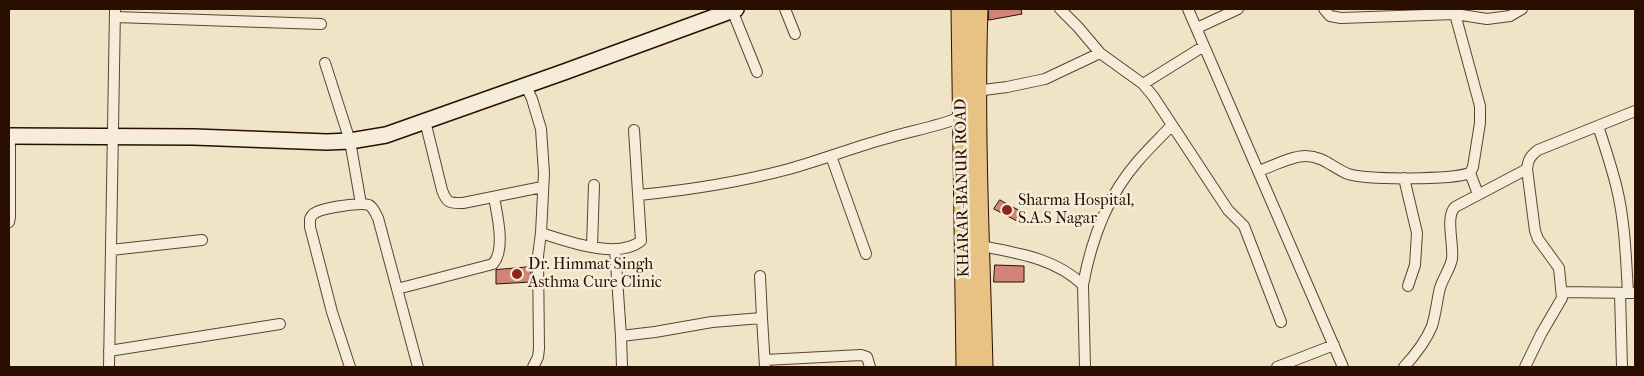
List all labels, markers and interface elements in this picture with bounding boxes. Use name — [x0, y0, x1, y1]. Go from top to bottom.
street label: KHARAR-BANUR ROAD — [952, 98, 974, 278]
place label: Sharma Hospital, S.A.S Nagar — [1018, 191, 1134, 229]
marker: Sharma Hospital, S.A.S Nagar — [1000, 203, 1014, 217]
place label: Dr. Himmat Singh Asthma Cure Clinic — [528, 255, 662, 293]
marker: Dr. Himmat Singh Asthma Cure Clinic — [510, 267, 524, 281]

